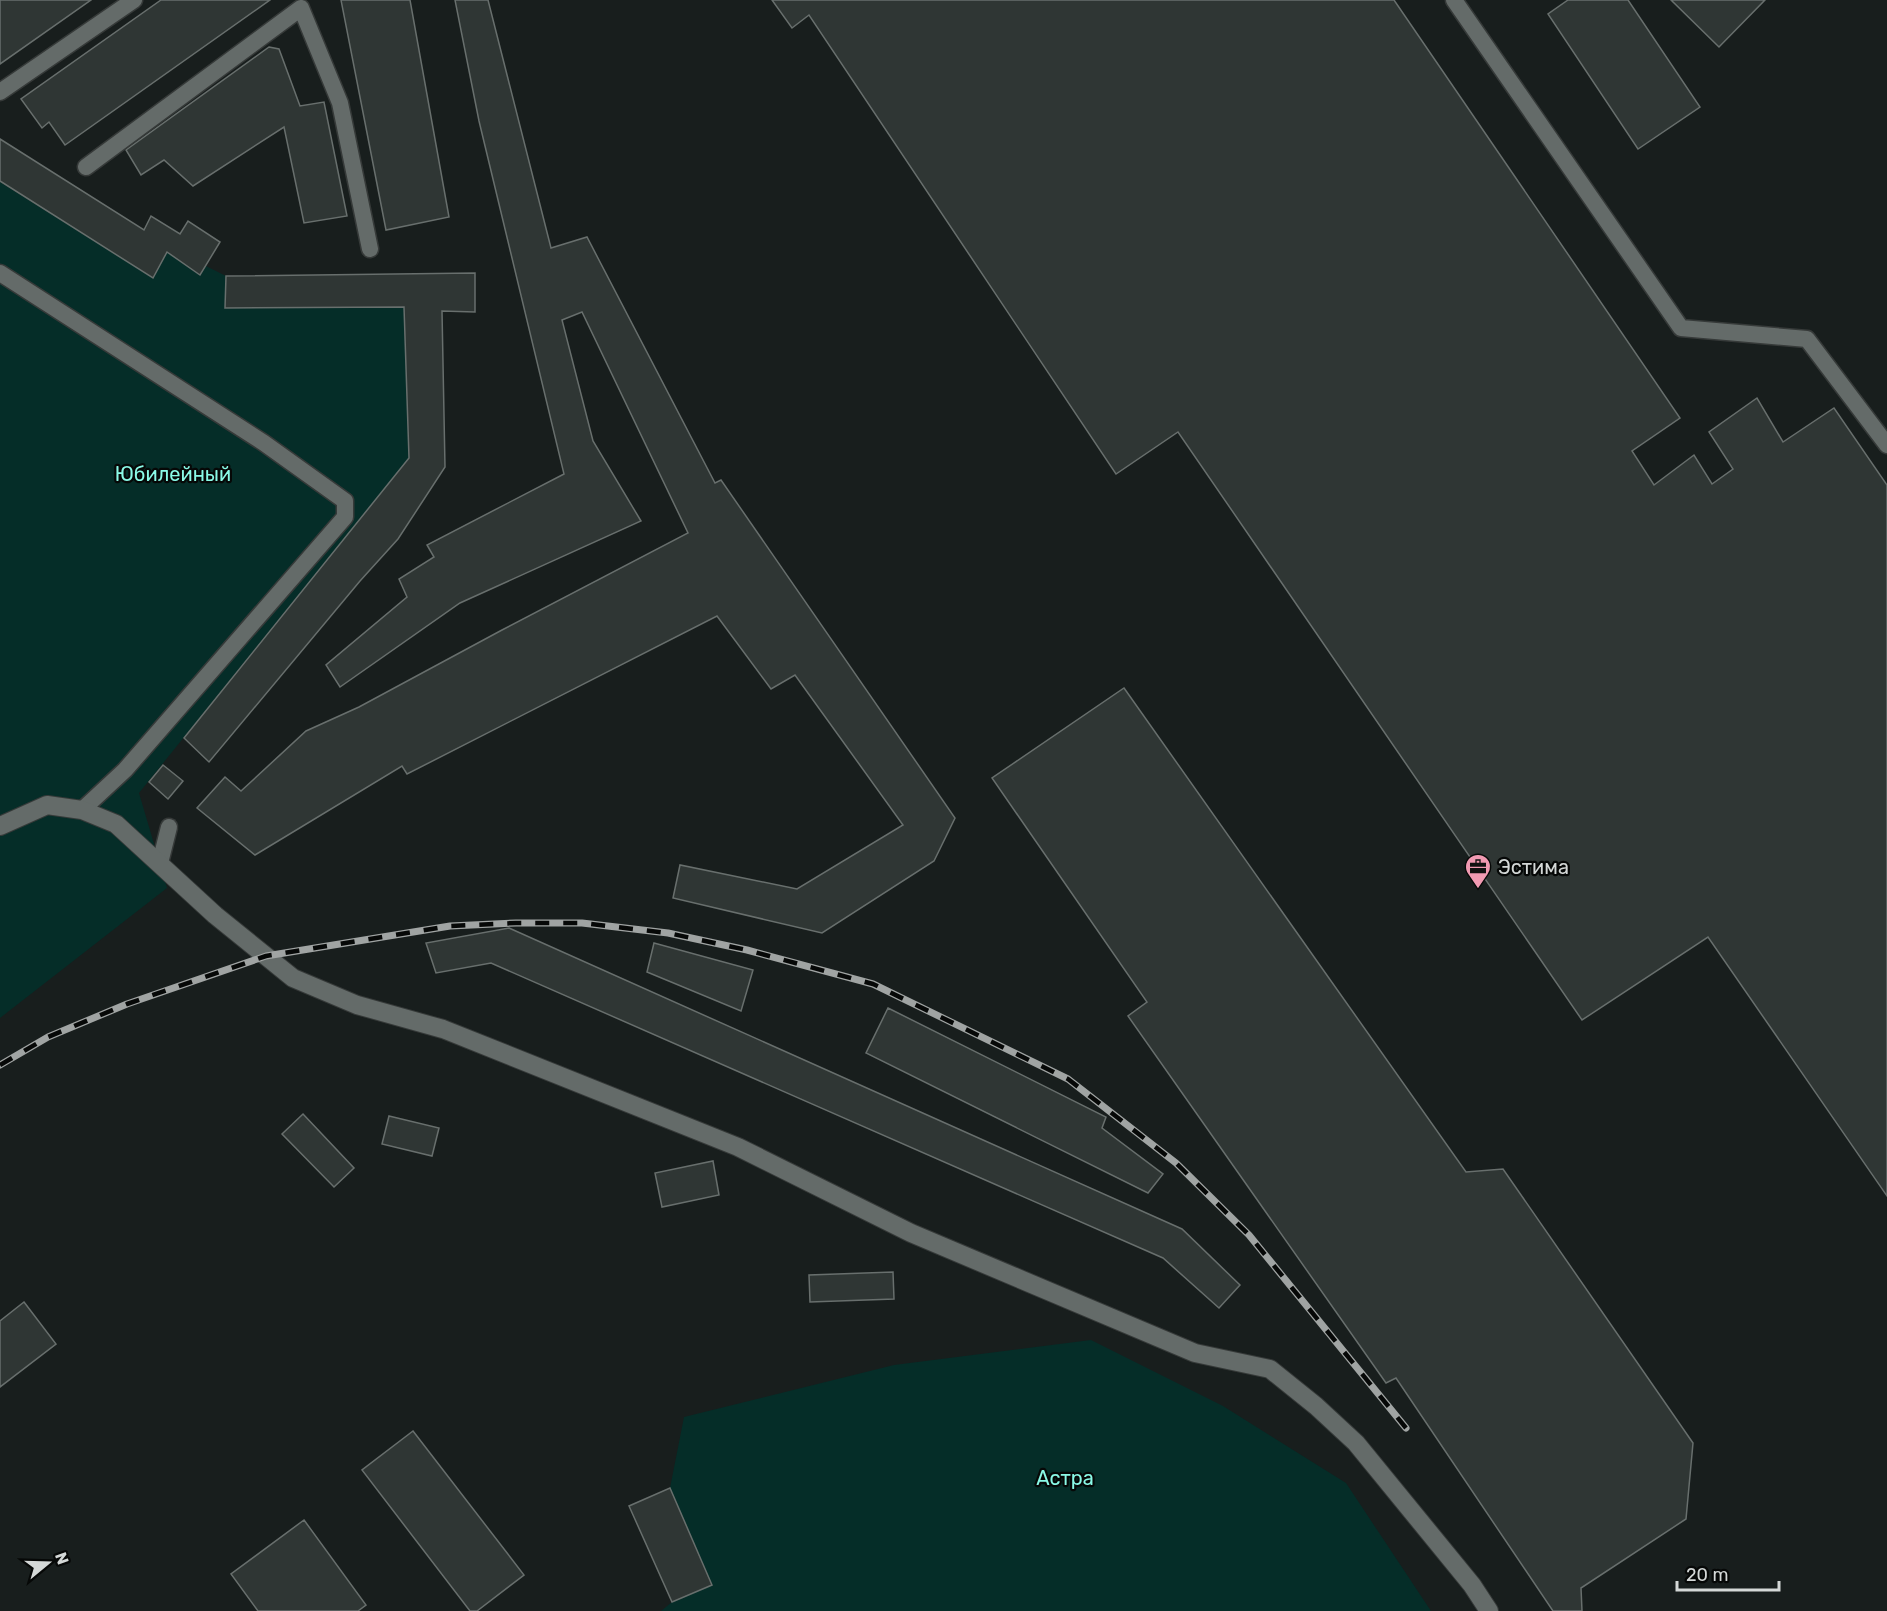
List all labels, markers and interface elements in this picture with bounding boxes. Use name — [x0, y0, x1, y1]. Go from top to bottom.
park label: Юбилейный — [115, 462, 231, 486]
office icon: Эстима — [1463, 852, 1493, 890]
place label: Эстима — [1498, 855, 1569, 879]
park label: Астра — [1036, 1466, 1094, 1490]
north arrow — [18, 1533, 78, 1593]
text: N — [51, 1550, 73, 1567]
scale bar — [1677, 1554, 1779, 1592]
text: 20 m — [1686, 1564, 1728, 1586]

